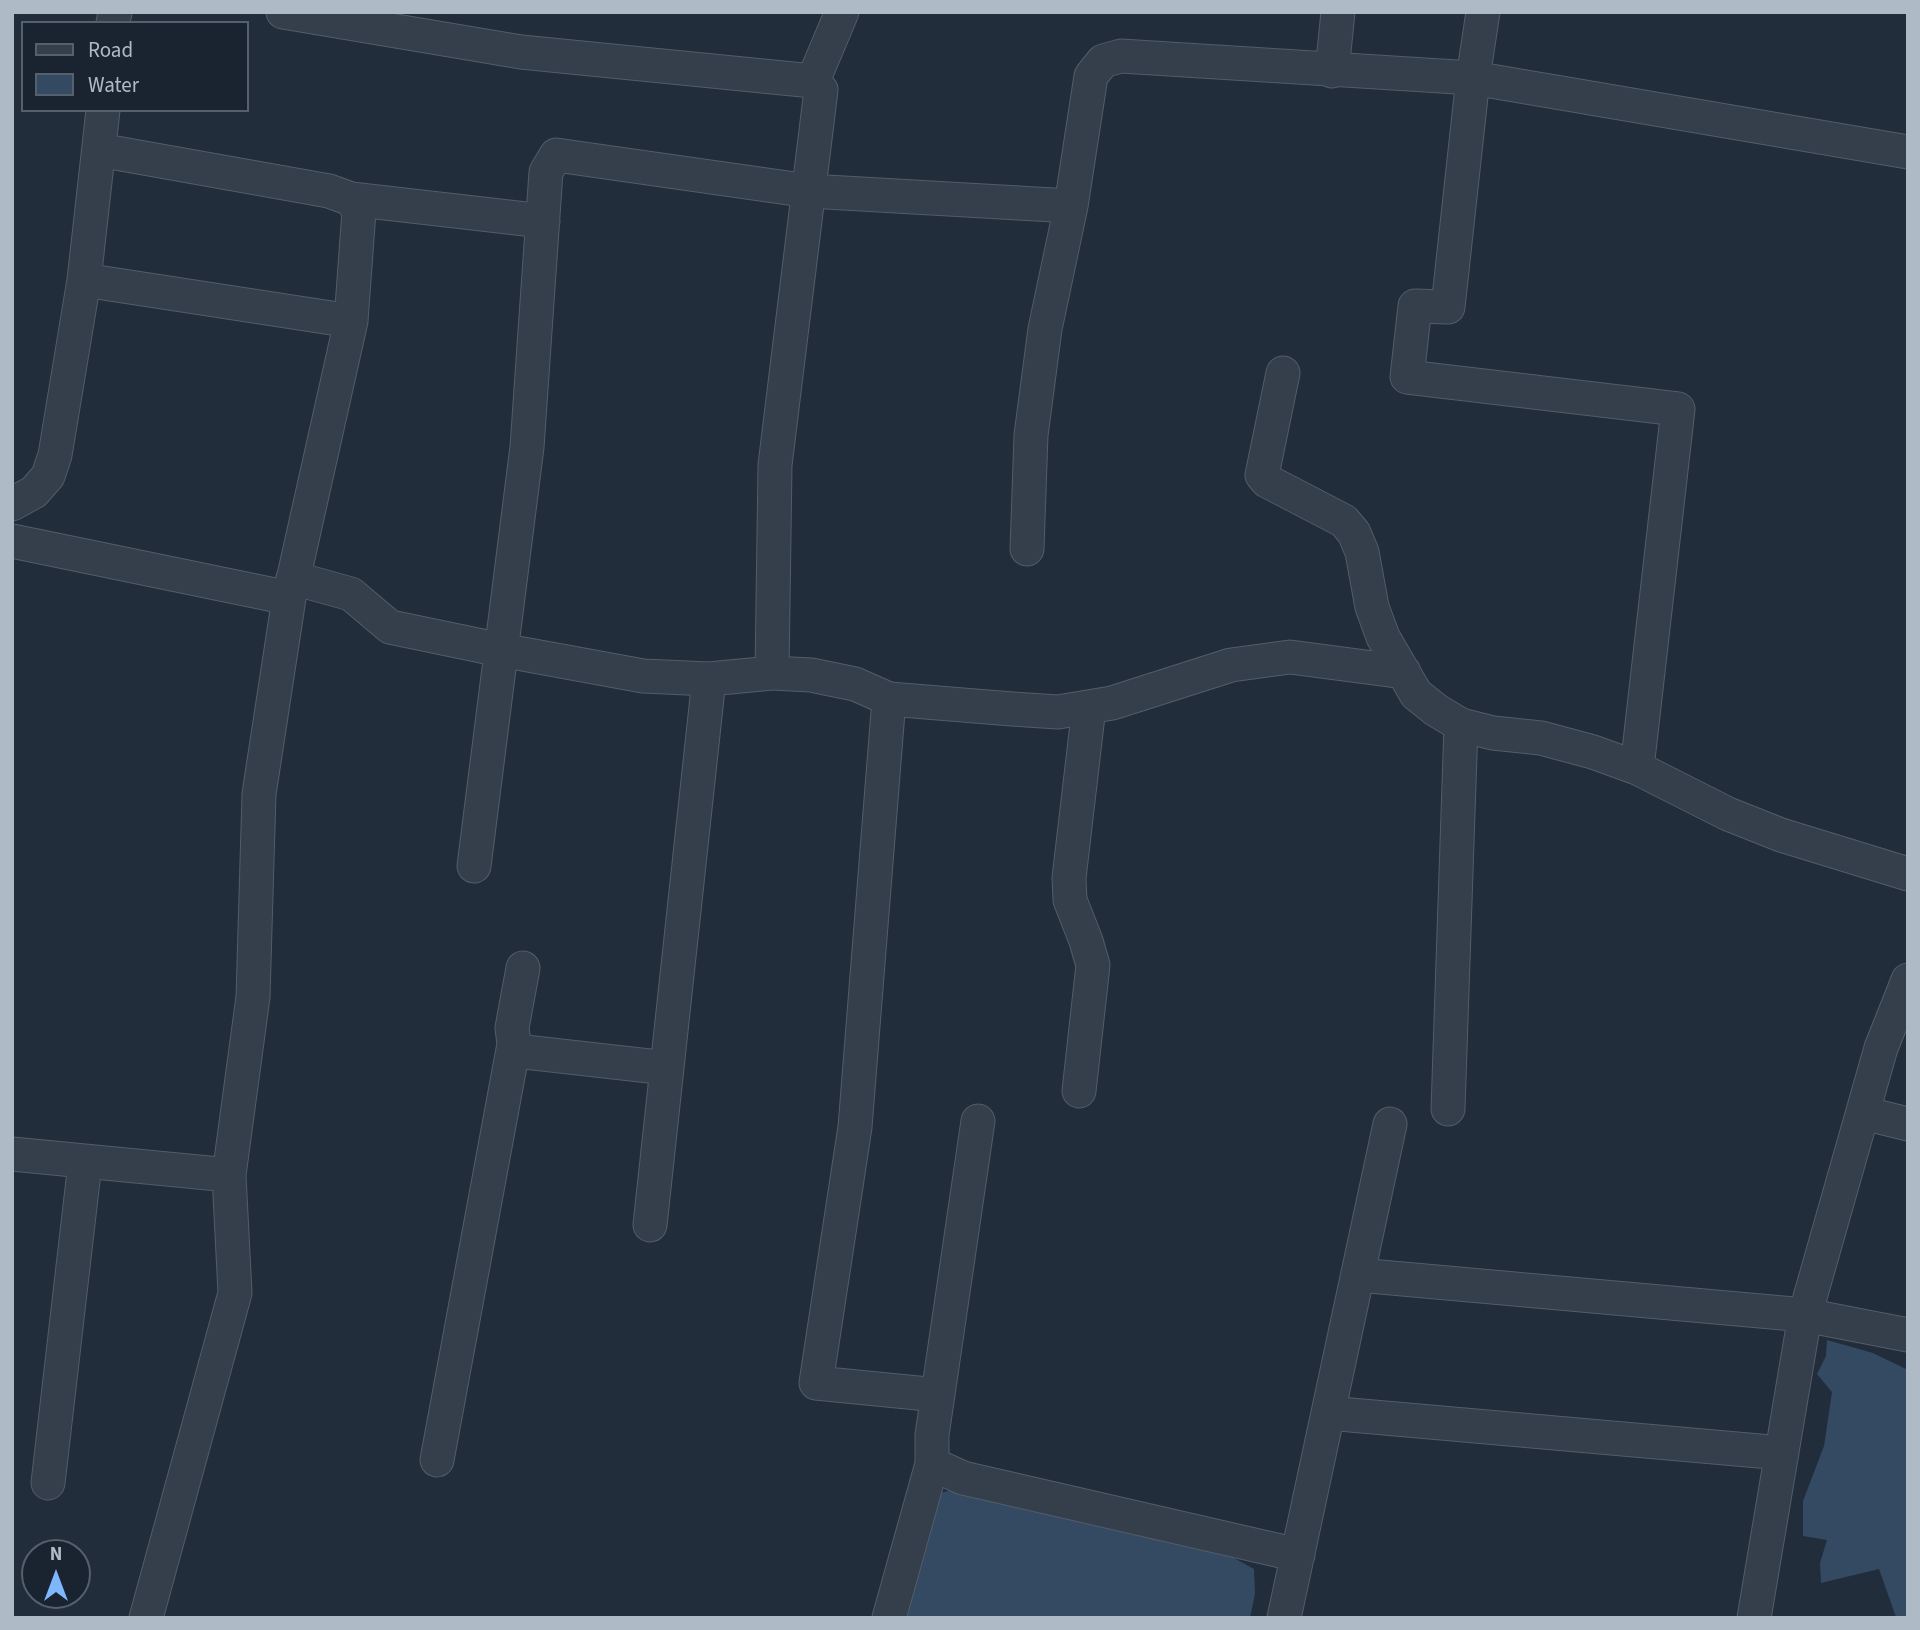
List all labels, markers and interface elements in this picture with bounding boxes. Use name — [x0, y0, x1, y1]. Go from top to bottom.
legend — [21, 21, 248, 112]
text: Road — [88, 35, 133, 65]
text: Water — [88, 70, 139, 100]
north arrow — [21, 1539, 91, 1609]
text: N — [50, 1541, 62, 1568]

